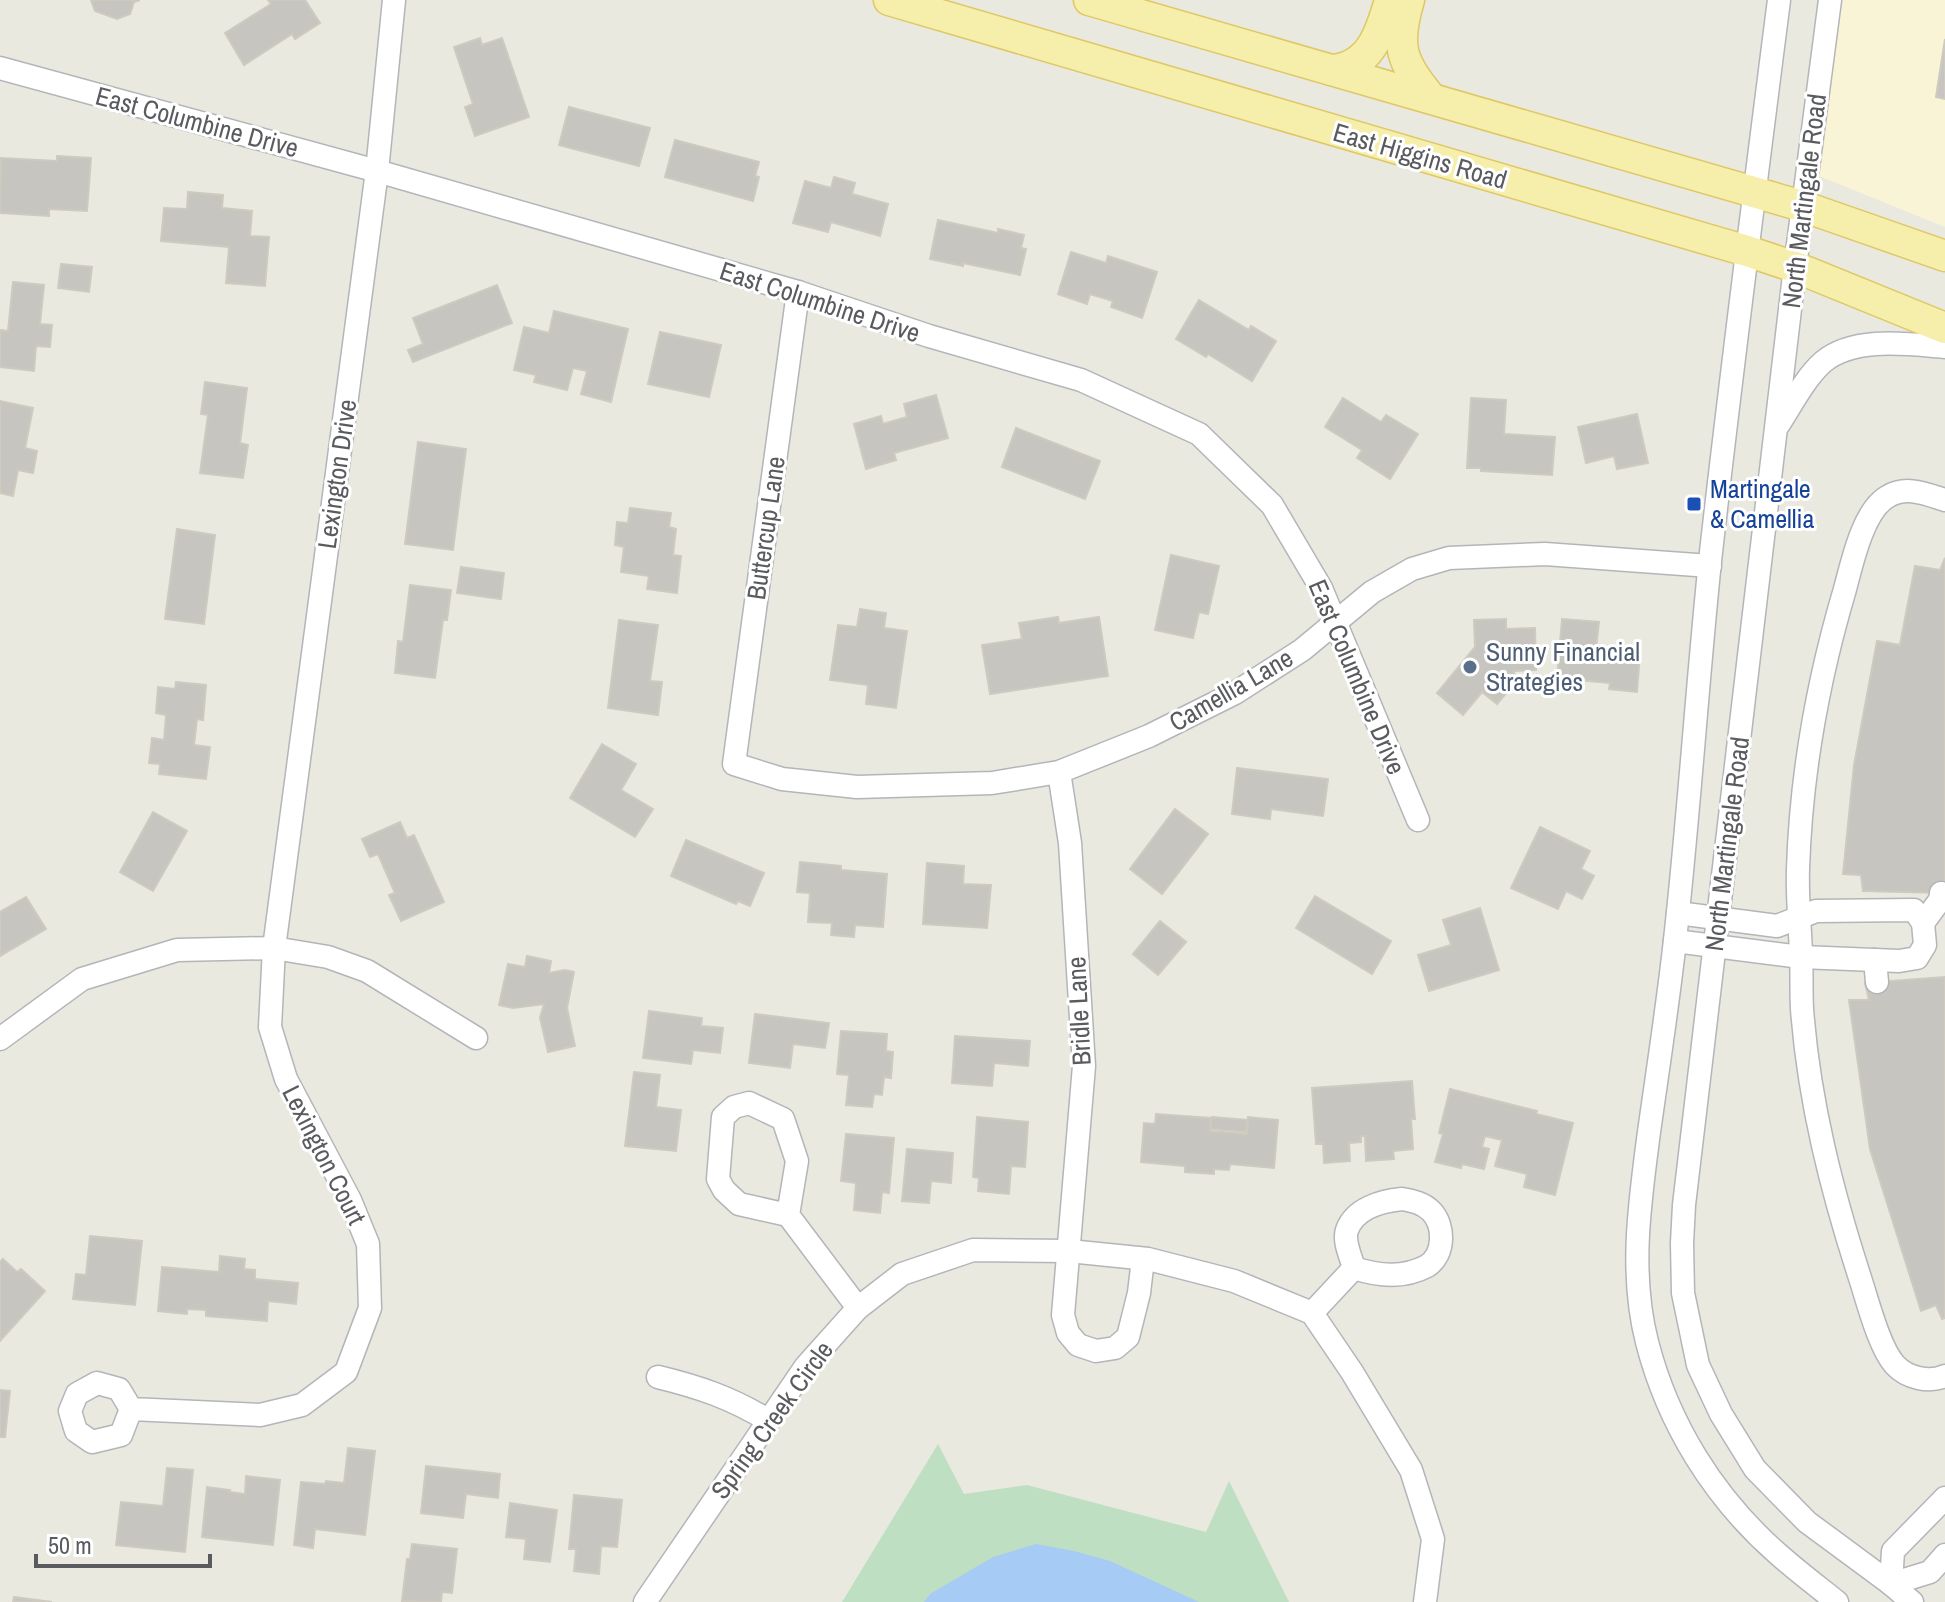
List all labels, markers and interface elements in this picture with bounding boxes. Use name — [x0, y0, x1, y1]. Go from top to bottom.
street label: East Columbine Drive — [92, 78, 302, 165]
street label: North Martingale Road — [1773, 92, 1834, 310]
street label: East Higgins Road — [1329, 114, 1511, 197]
street label: East Columbine Drive — [716, 253, 925, 350]
street label: Lexington Drive — [309, 397, 364, 551]
street label: Buttercup Lane — [738, 454, 793, 602]
place label: Martingale & Camellia — [1710, 471, 1814, 536]
marker: Martingale & Camellia — [1685, 495, 1703, 513]
street label: East Columbine Drive — [1301, 574, 1414, 780]
place label: Sunny Financial Strategies — [1486, 634, 1640, 699]
street label: Camellia Lane — [1162, 640, 1299, 739]
marker: Sunny Financial Strategies — [1461, 658, 1479, 676]
street label: North Martingale Road — [1696, 735, 1757, 953]
street label: Bridle Lane — [1058, 956, 1099, 1066]
street label: Lexington Court — [274, 1079, 375, 1230]
street label: Spring Creek Circle — [702, 1334, 841, 1506]
scale bar — [36, 1518, 210, 1568]
text: 50 m — [48, 1529, 92, 1561]

